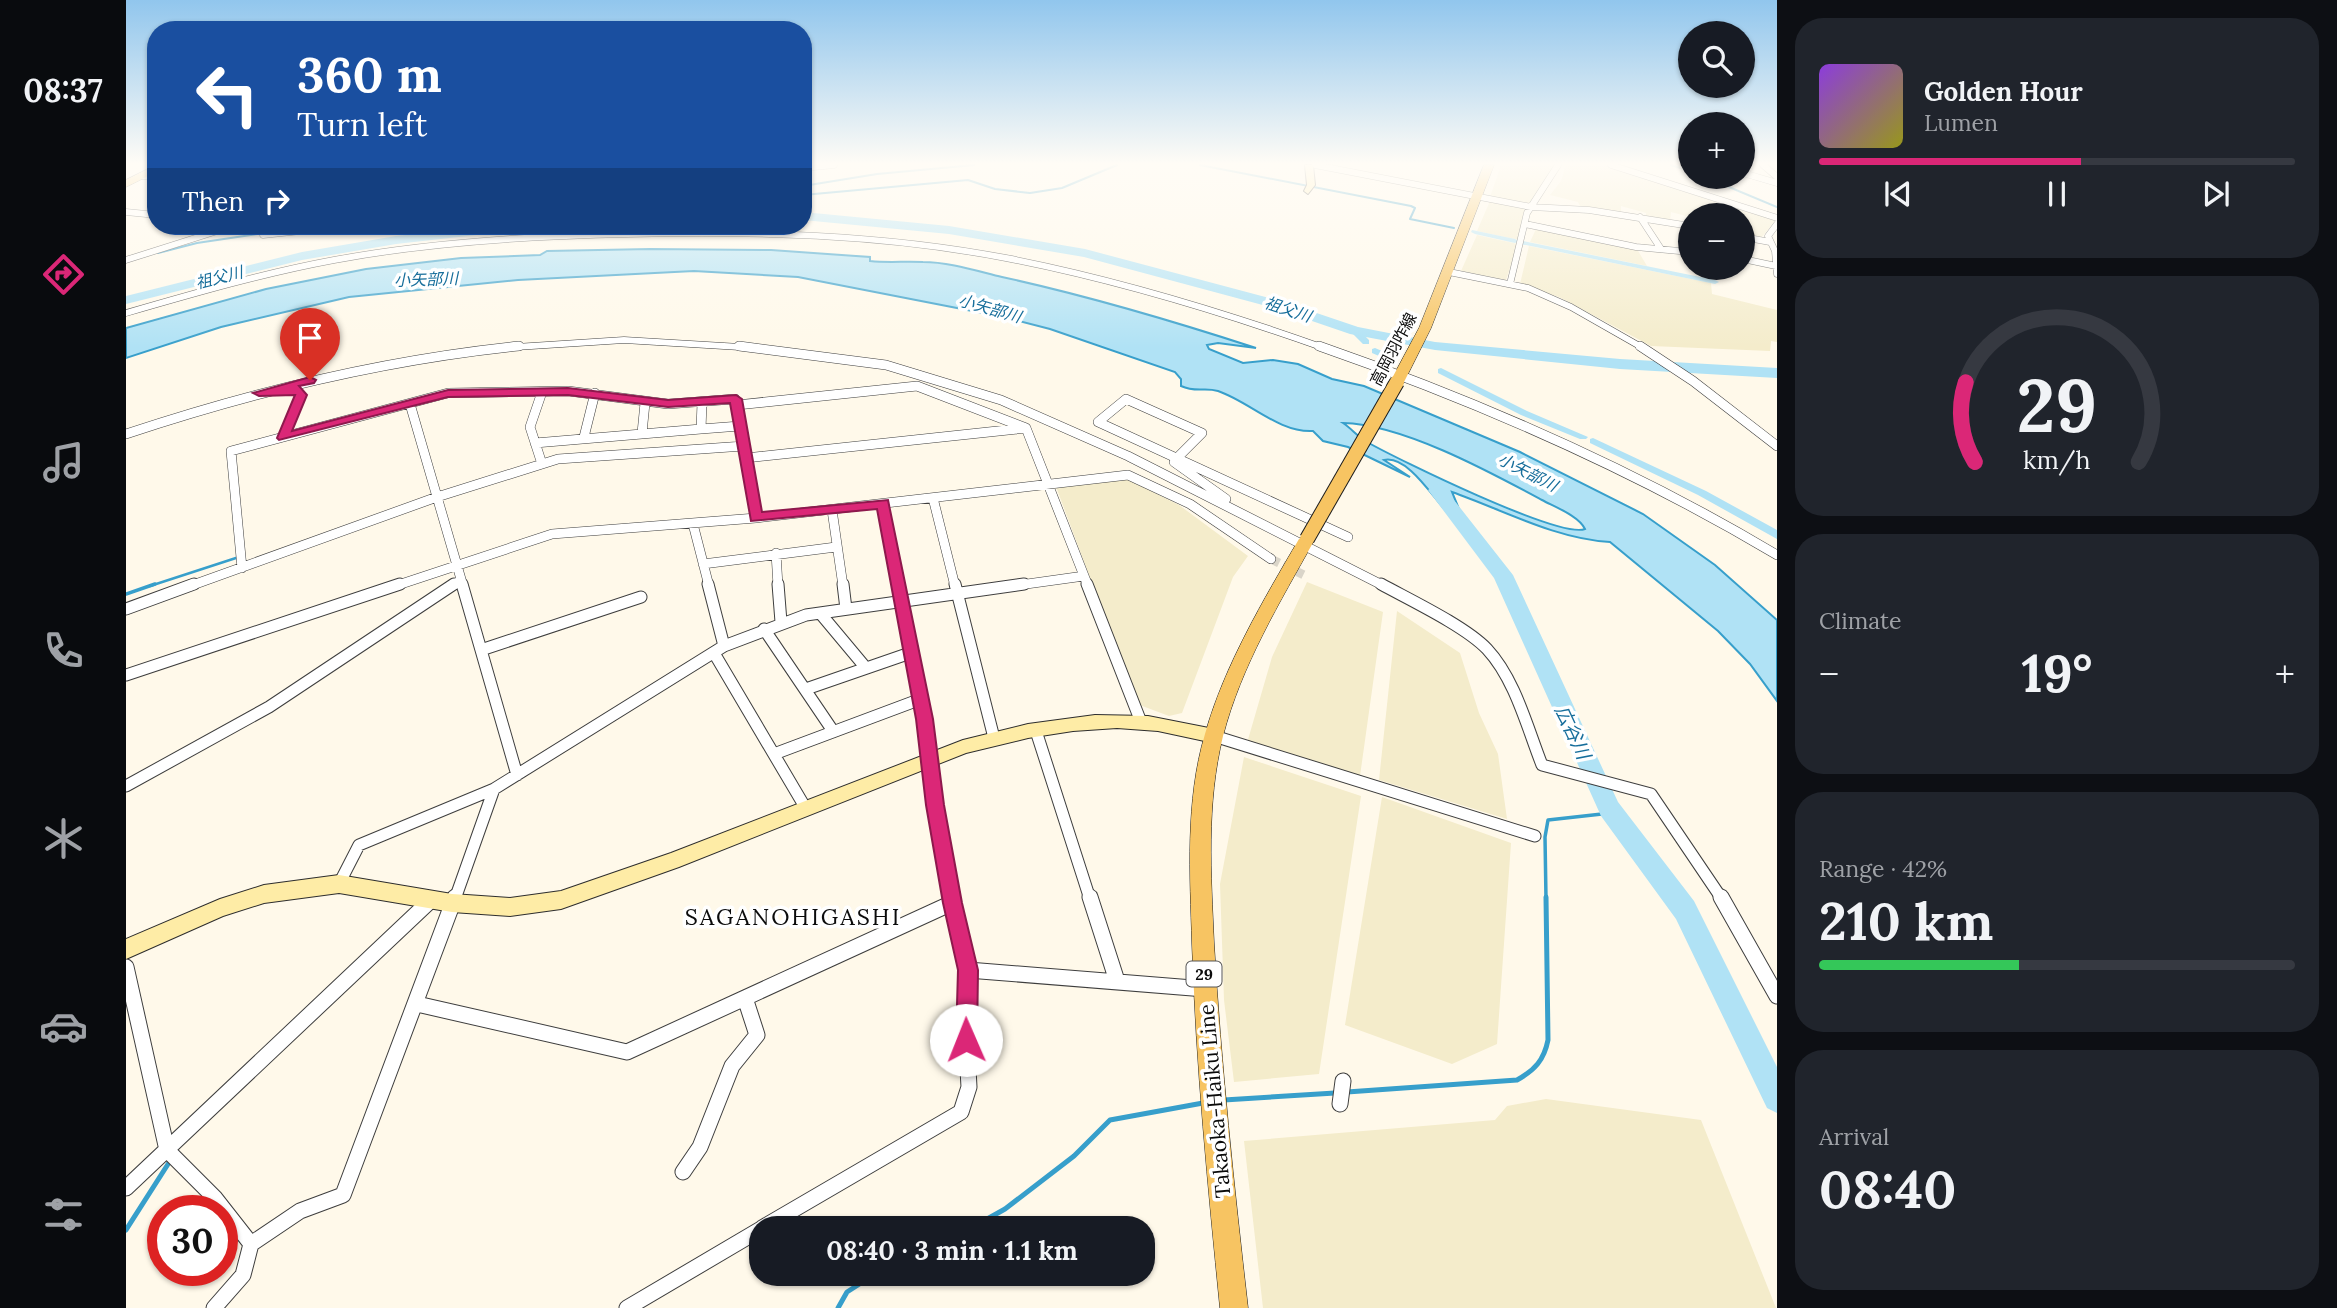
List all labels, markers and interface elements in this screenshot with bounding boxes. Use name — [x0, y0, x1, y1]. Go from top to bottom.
map controls — [1678, 21, 1755, 280]
button: search — [1678, 21, 1755, 98]
text: 360 m — [297, 43, 442, 105]
icon: left — [182, 49, 273, 140]
text: 08:37 — [23, 70, 103, 111]
text: Golden Hour — [1924, 75, 2083, 108]
text: Turn left — [297, 104, 427, 145]
text: Lumen — [1924, 108, 1998, 137]
button: + — [1678, 112, 1755, 189]
icon: previous — [1879, 175, 1917, 213]
icon: pause — [2038, 175, 2076, 213]
icon: next — [2197, 175, 2235, 213]
icon: right — [258, 182, 296, 220]
text: Then — [182, 185, 244, 218]
button: − — [1678, 203, 1755, 280]
icon: directions — [39, 250, 88, 299]
water label: 祖父川 — [193, 261, 247, 293]
water label: 小矢部川 — [394, 268, 460, 290]
water label: 小矢部川 — [956, 290, 1025, 327]
water label: 祖父川 — [1262, 292, 1316, 327]
pin — [280, 308, 340, 380]
street label: 高岡羽咋線 — [1365, 309, 1421, 389]
icon: arrive — [291, 319, 329, 357]
text: 29 — [2017, 359, 2097, 452]
icon: music — [39, 438, 88, 487]
text: km/h — [2023, 444, 2091, 476]
water label: 小矢部川 — [1495, 449, 1563, 496]
text: Climate — [1819, 606, 1901, 635]
icon: phone — [39, 626, 88, 675]
text: 19° — [2022, 640, 2092, 706]
text: − — [1819, 650, 1839, 698]
text: + — [2275, 650, 2295, 698]
water label: 広谷川 — [1550, 701, 1597, 765]
icon: climate — [39, 814, 88, 863]
text: Range · 42% — [1819, 854, 1947, 883]
text: 210 km — [1819, 888, 1993, 954]
district label: SAGANOHIGASHI — [685, 902, 901, 931]
road number: 29 — [1186, 962, 1222, 986]
icon: car — [39, 1002, 88, 1051]
position arrow — [929, 1003, 1003, 1077]
street label: Takaoka-Haiku Line — [1193, 1003, 1236, 1199]
text: Arrival — [1819, 1122, 1889, 1151]
text: 08:40 — [1819, 1156, 1956, 1222]
icon: filters — [39, 1190, 88, 1239]
speed limit sign: 30 — [147, 1195, 238, 1286]
text: 08:40 · 3 min · 1.1 km — [826, 1234, 1078, 1267]

